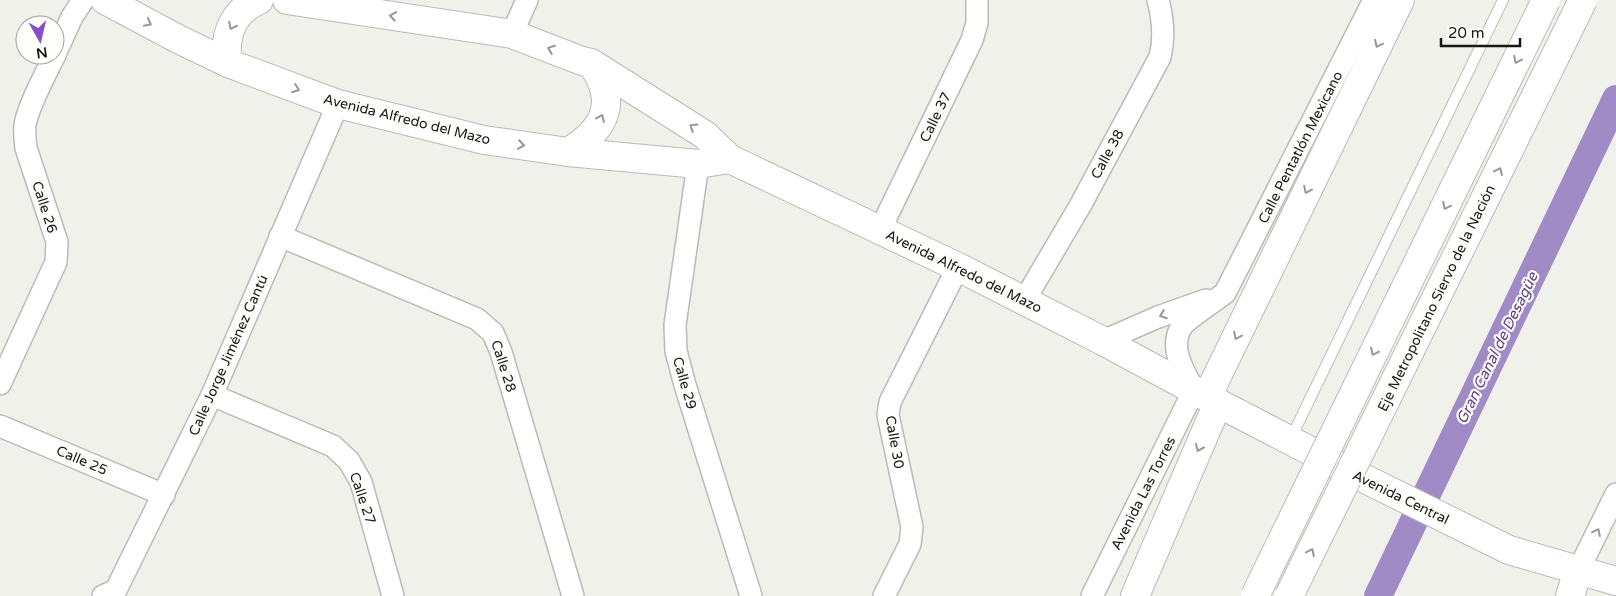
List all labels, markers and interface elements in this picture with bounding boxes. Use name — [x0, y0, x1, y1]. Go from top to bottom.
one-way arrow — [389, 12, 397, 22]
north arrow — [15, 15, 65, 65]
scale bar — [1441, 15, 1520, 47]
one-way arrow — [142, 17, 151, 27]
one-way arrow — [228, 20, 238, 29]
text: 20 m — [1448, 24, 1485, 42]
one-way arrow — [1374, 39, 1385, 48]
text: N — [35, 43, 48, 62]
one-way arrow — [548, 45, 556, 55]
one-way arrow — [1513, 54, 1523, 63]
street label: Calle Pentatlón Mexicano — [1255, 68, 1346, 226]
one-way arrow — [291, 83, 300, 93]
street label: Calle 37 — [916, 89, 955, 145]
street label: Avenida Alfredo del Mazo — [322, 90, 492, 148]
one-way arrow — [595, 114, 606, 123]
one-way arrow — [689, 124, 698, 134]
street label: Calle 38 — [1087, 126, 1128, 182]
one-way arrow — [517, 139, 525, 150]
one-way arrow — [1492, 167, 1503, 176]
street label: Calle 26 — [28, 179, 61, 236]
street label: Eje Metropolitano Siervo de la Nación — [1374, 182, 1499, 414]
one-way arrow — [1303, 185, 1314, 194]
one-way arrow — [1442, 200, 1452, 209]
street label: Avenida Alfredo del Mazo — [883, 226, 1045, 317]
water label: Gran Canal de Desagüe — [1452, 268, 1542, 427]
street label: Calle Jorge Jiménez Cantú — [185, 272, 272, 438]
one-way arrow — [1159, 309, 1167, 319]
one-way arrow — [1232, 331, 1243, 340]
street label: Calle 28 — [487, 338, 520, 395]
one-way arrow — [1370, 346, 1380, 355]
street label: Calle 29 — [669, 355, 700, 411]
street label: Calle 30 — [881, 414, 908, 470]
street label: Avenida Las Torres — [1107, 433, 1180, 553]
street label: Calle 25 — [54, 442, 110, 479]
one-way arrow — [1194, 443, 1205, 452]
street label: Avenida Central — [1350, 467, 1452, 528]
street label: Calle 27 — [346, 470, 379, 526]
one-way arrow — [1591, 529, 1601, 538]
one-way arrow — [1305, 548, 1315, 557]

